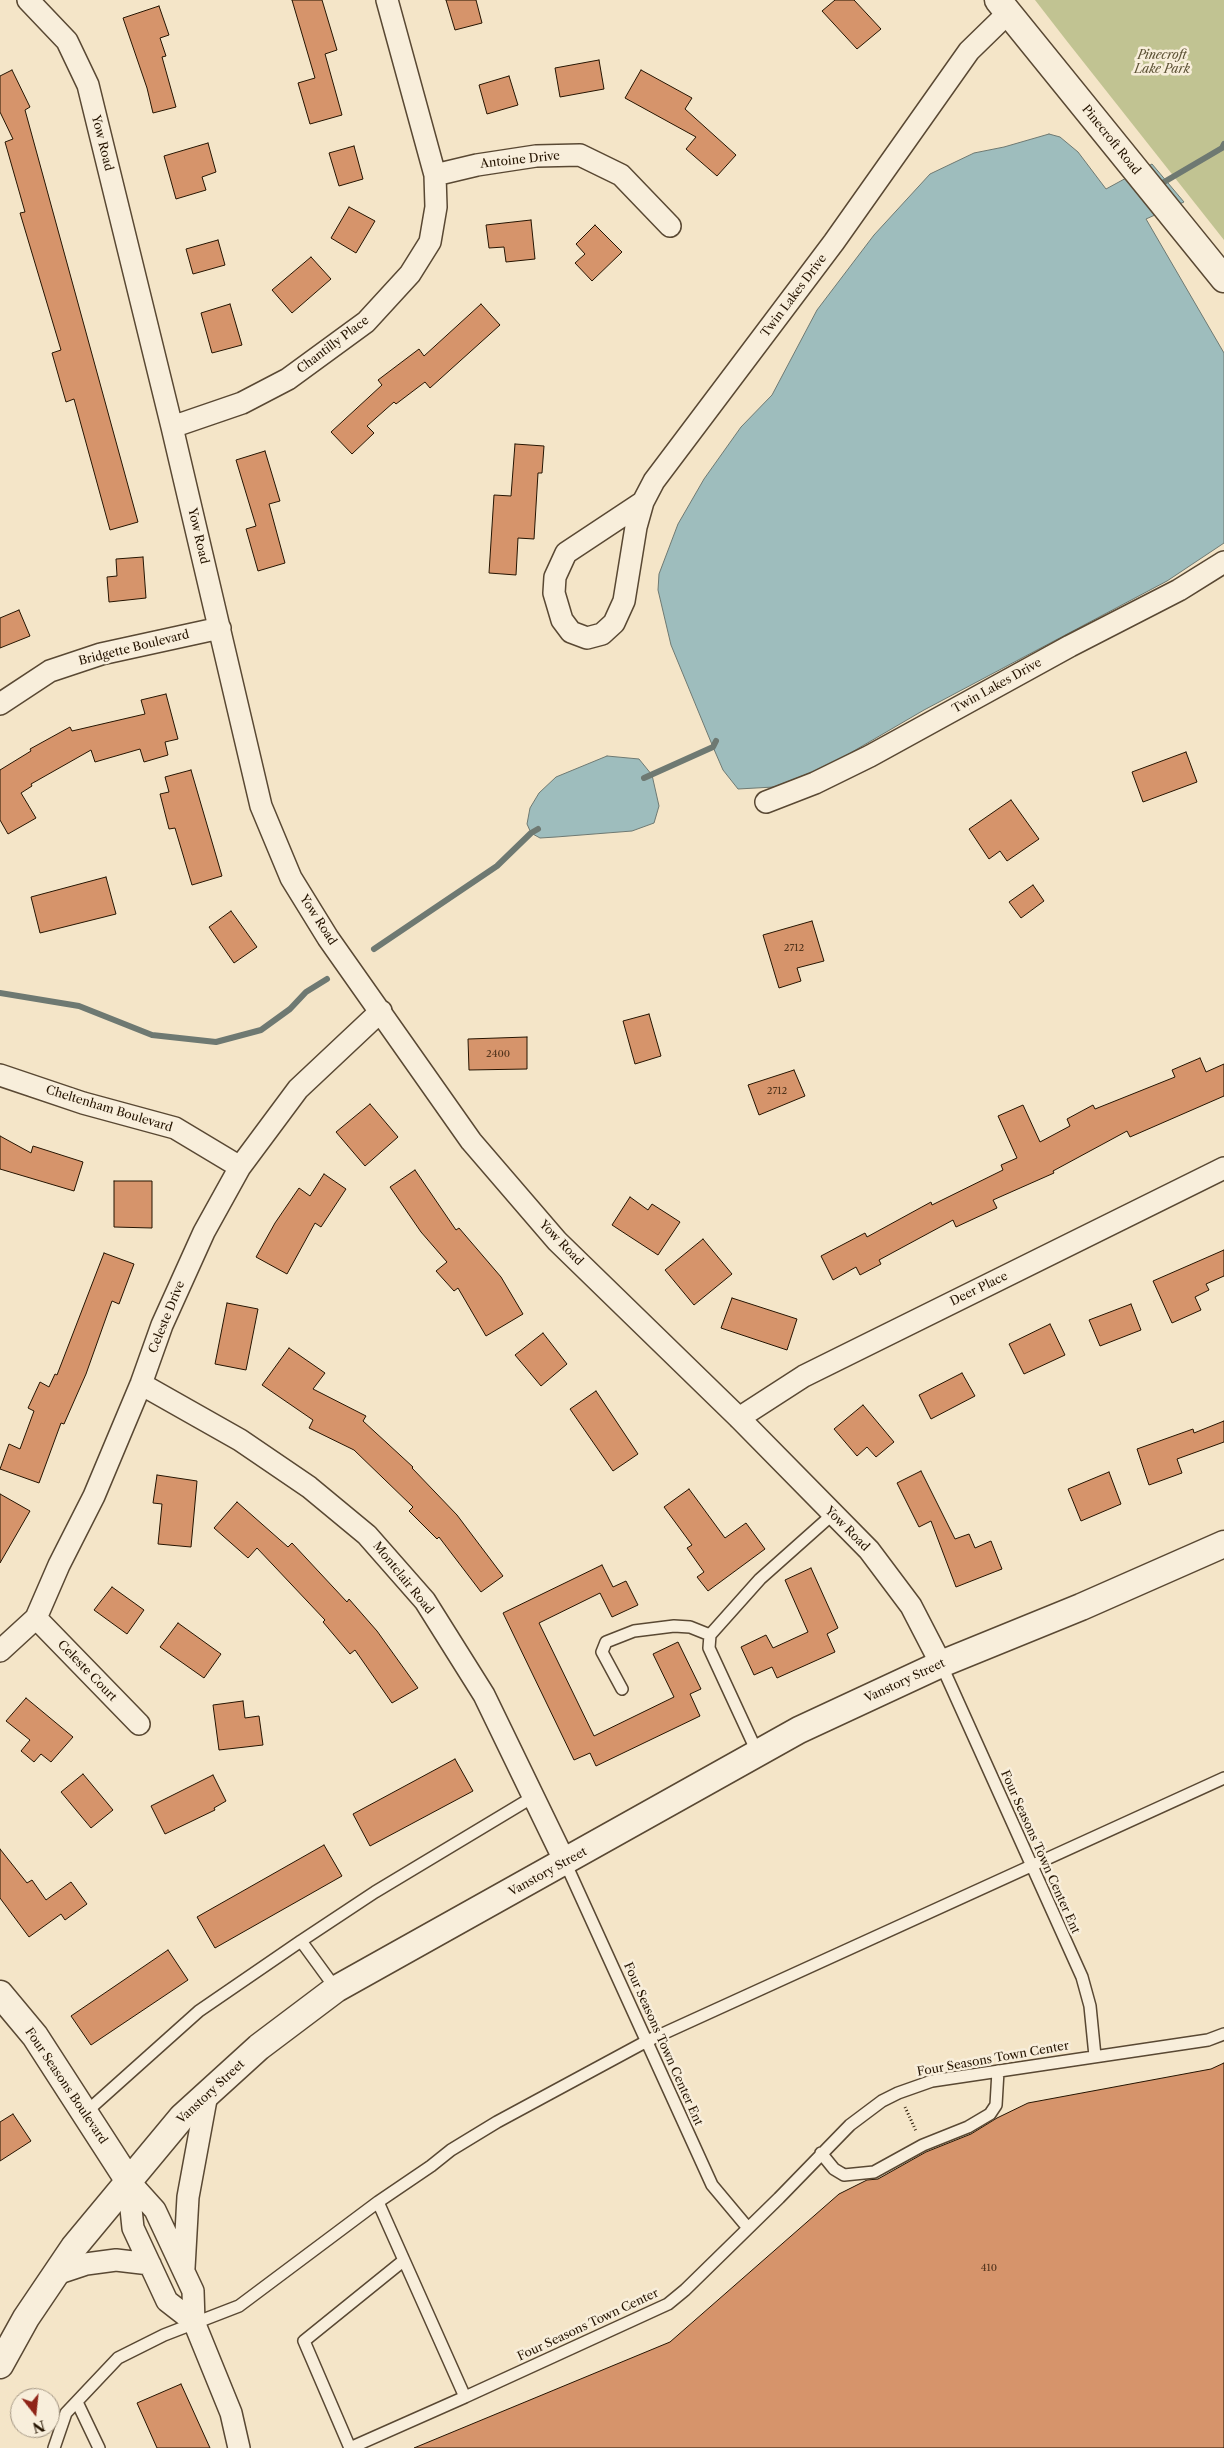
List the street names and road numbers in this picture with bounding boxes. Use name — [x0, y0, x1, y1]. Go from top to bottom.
street label: Pinecroft Road — [1079, 102, 1143, 178]
street label: Yow Road — [88, 114, 116, 172]
street label: Antoine Drive — [479, 149, 561, 171]
street label: Twin Lakes Drive — [758, 252, 830, 340]
street label: Chantilly Place — [294, 313, 372, 377]
street label: Yow Road — [185, 507, 211, 565]
street label: Bridgette Boulevard — [77, 627, 191, 669]
street label: Twin Lakes Drive — [950, 656, 1044, 716]
street label: Yow Road — [296, 892, 340, 948]
street label: Cheltenham Boulevard — [44, 1083, 174, 1135]
street label: Yow Road — [536, 1218, 586, 1268]
street label: Deer Place — [948, 1269, 1010, 1309]
street label: Celeste Drive — [146, 1279, 188, 1355]
street label: Yow Road — [822, 1504, 872, 1554]
street label: Montclair Road — [369, 1539, 437, 1617]
street label: Celeste Court — [54, 1638, 120, 1704]
street label: Vanstory Street — [862, 1656, 948, 1706]
street label: Four Seasons Town Center Ent — [997, 1768, 1083, 1936]
street label: Vanstory Street — [506, 1845, 590, 1899]
street label: Four Seasons Town Center Ent — [620, 1960, 706, 2128]
street label: Four Seasons Boulevard — [22, 2025, 110, 2147]
street label: Four Seasons Town Center — [916, 2039, 1070, 2079]
street label: Vanstory Street — [174, 2057, 248, 2127]
street label: Four Seasons Town Center — [515, 2286, 661, 2364]

